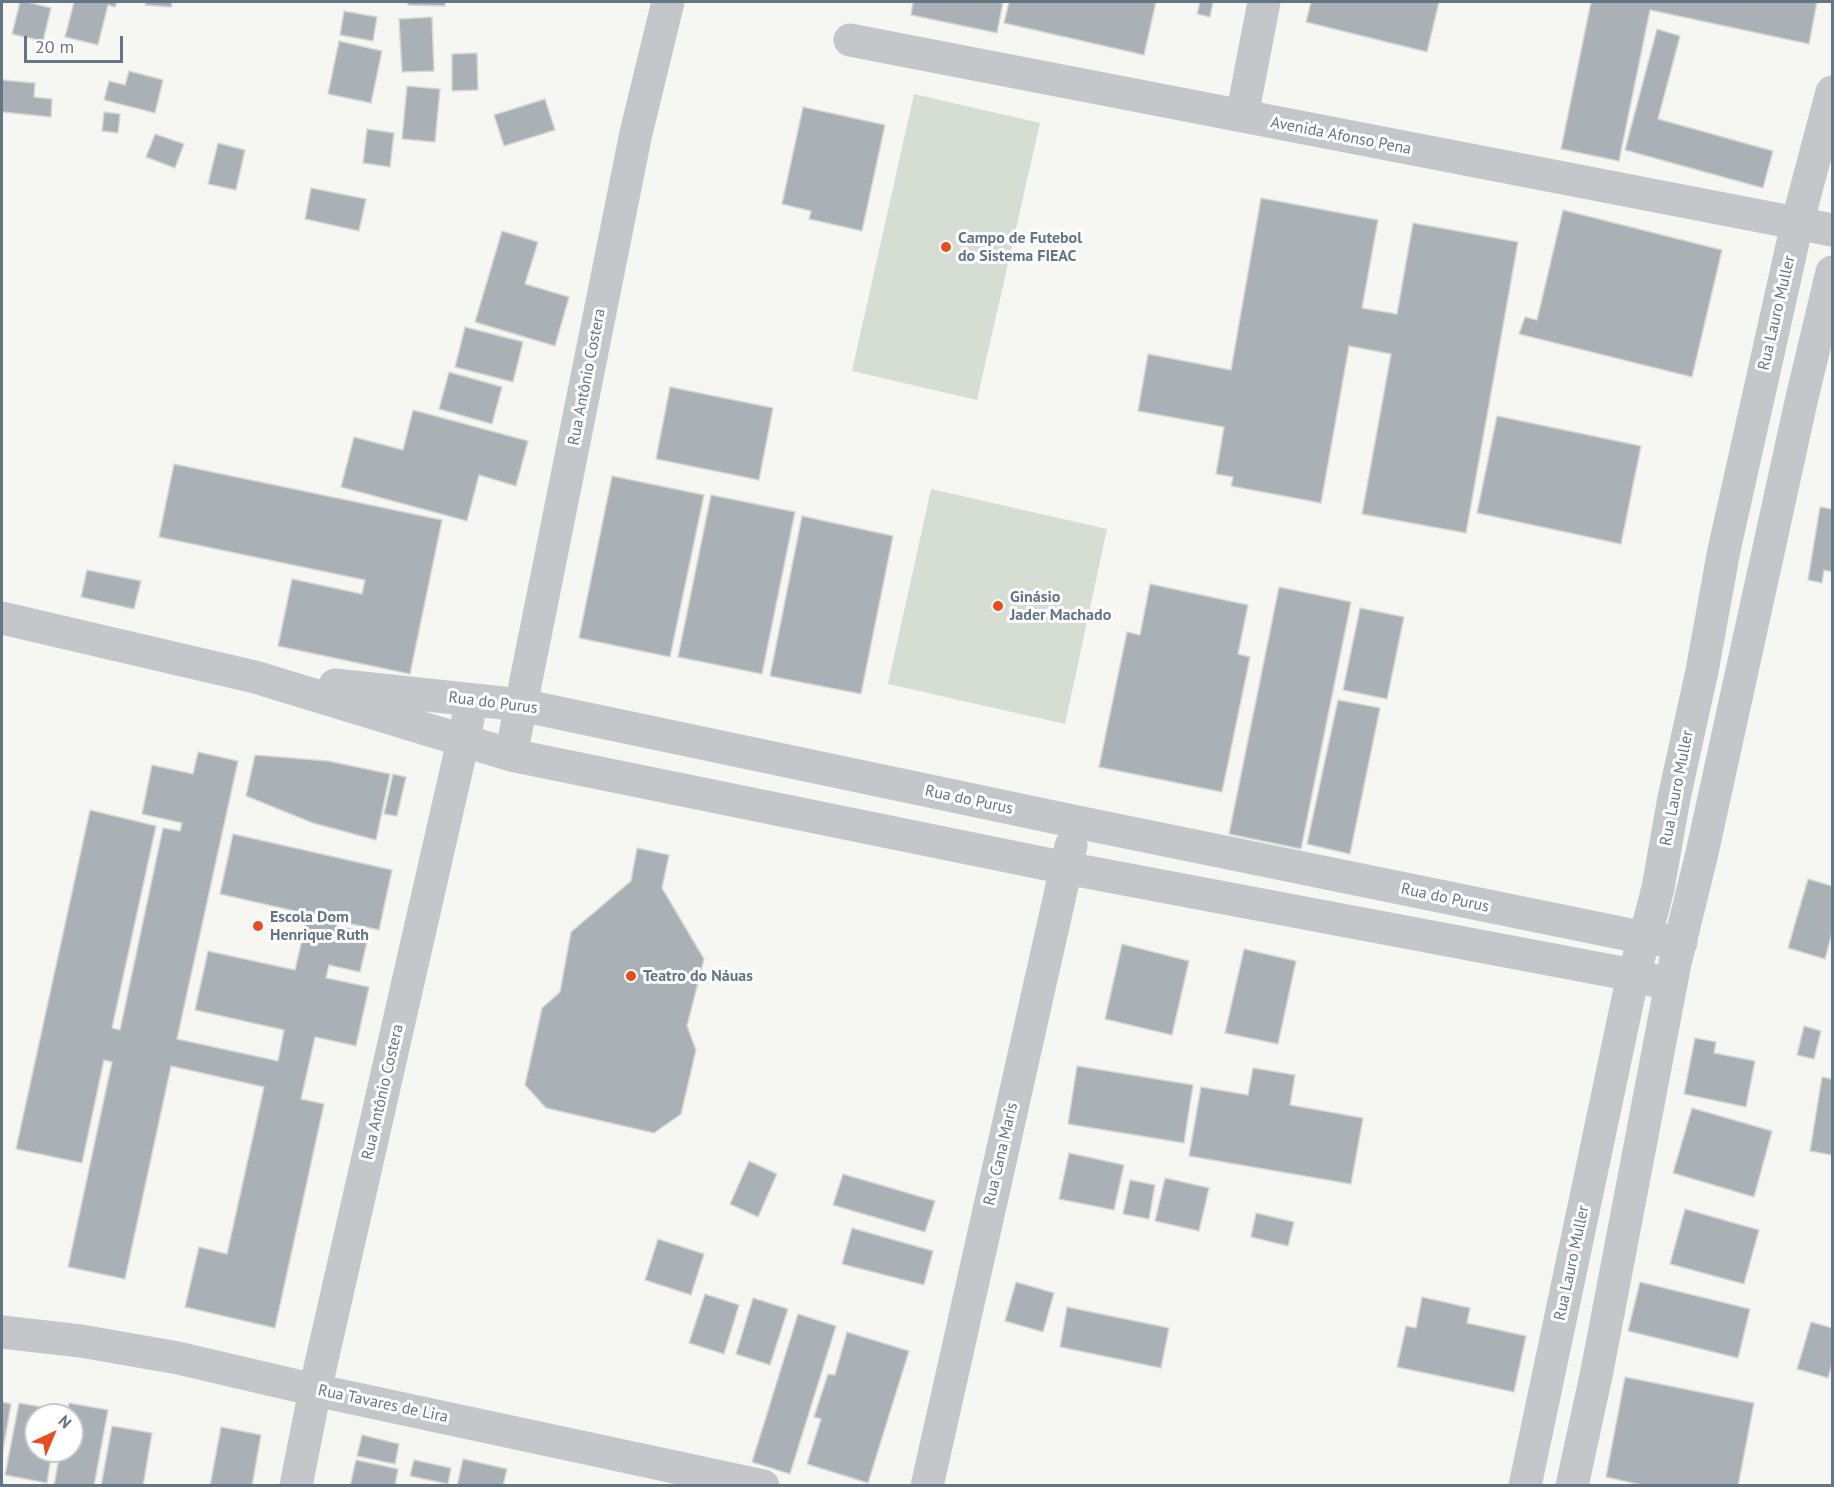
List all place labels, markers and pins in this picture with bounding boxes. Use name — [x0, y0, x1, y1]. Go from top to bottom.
place label: Campo de Futebol do Sistema FIEAC — [958, 228, 1082, 266]
marker: Campo de Futebol do Sistema FIEAC — [939, 240, 953, 254]
place label: Ginásio Jader Machado — [1010, 587, 1111, 625]
marker: Ginásio Jader Machado — [991, 599, 1005, 613]
place label: Escola Dom Henrique Ruth — [270, 907, 369, 945]
marker: Escola Dom Henrique Ruth — [251, 919, 265, 933]
place label: Teatro do Náuas — [643, 966, 753, 986]
marker: Teatro do Náuas — [624, 969, 638, 983]

